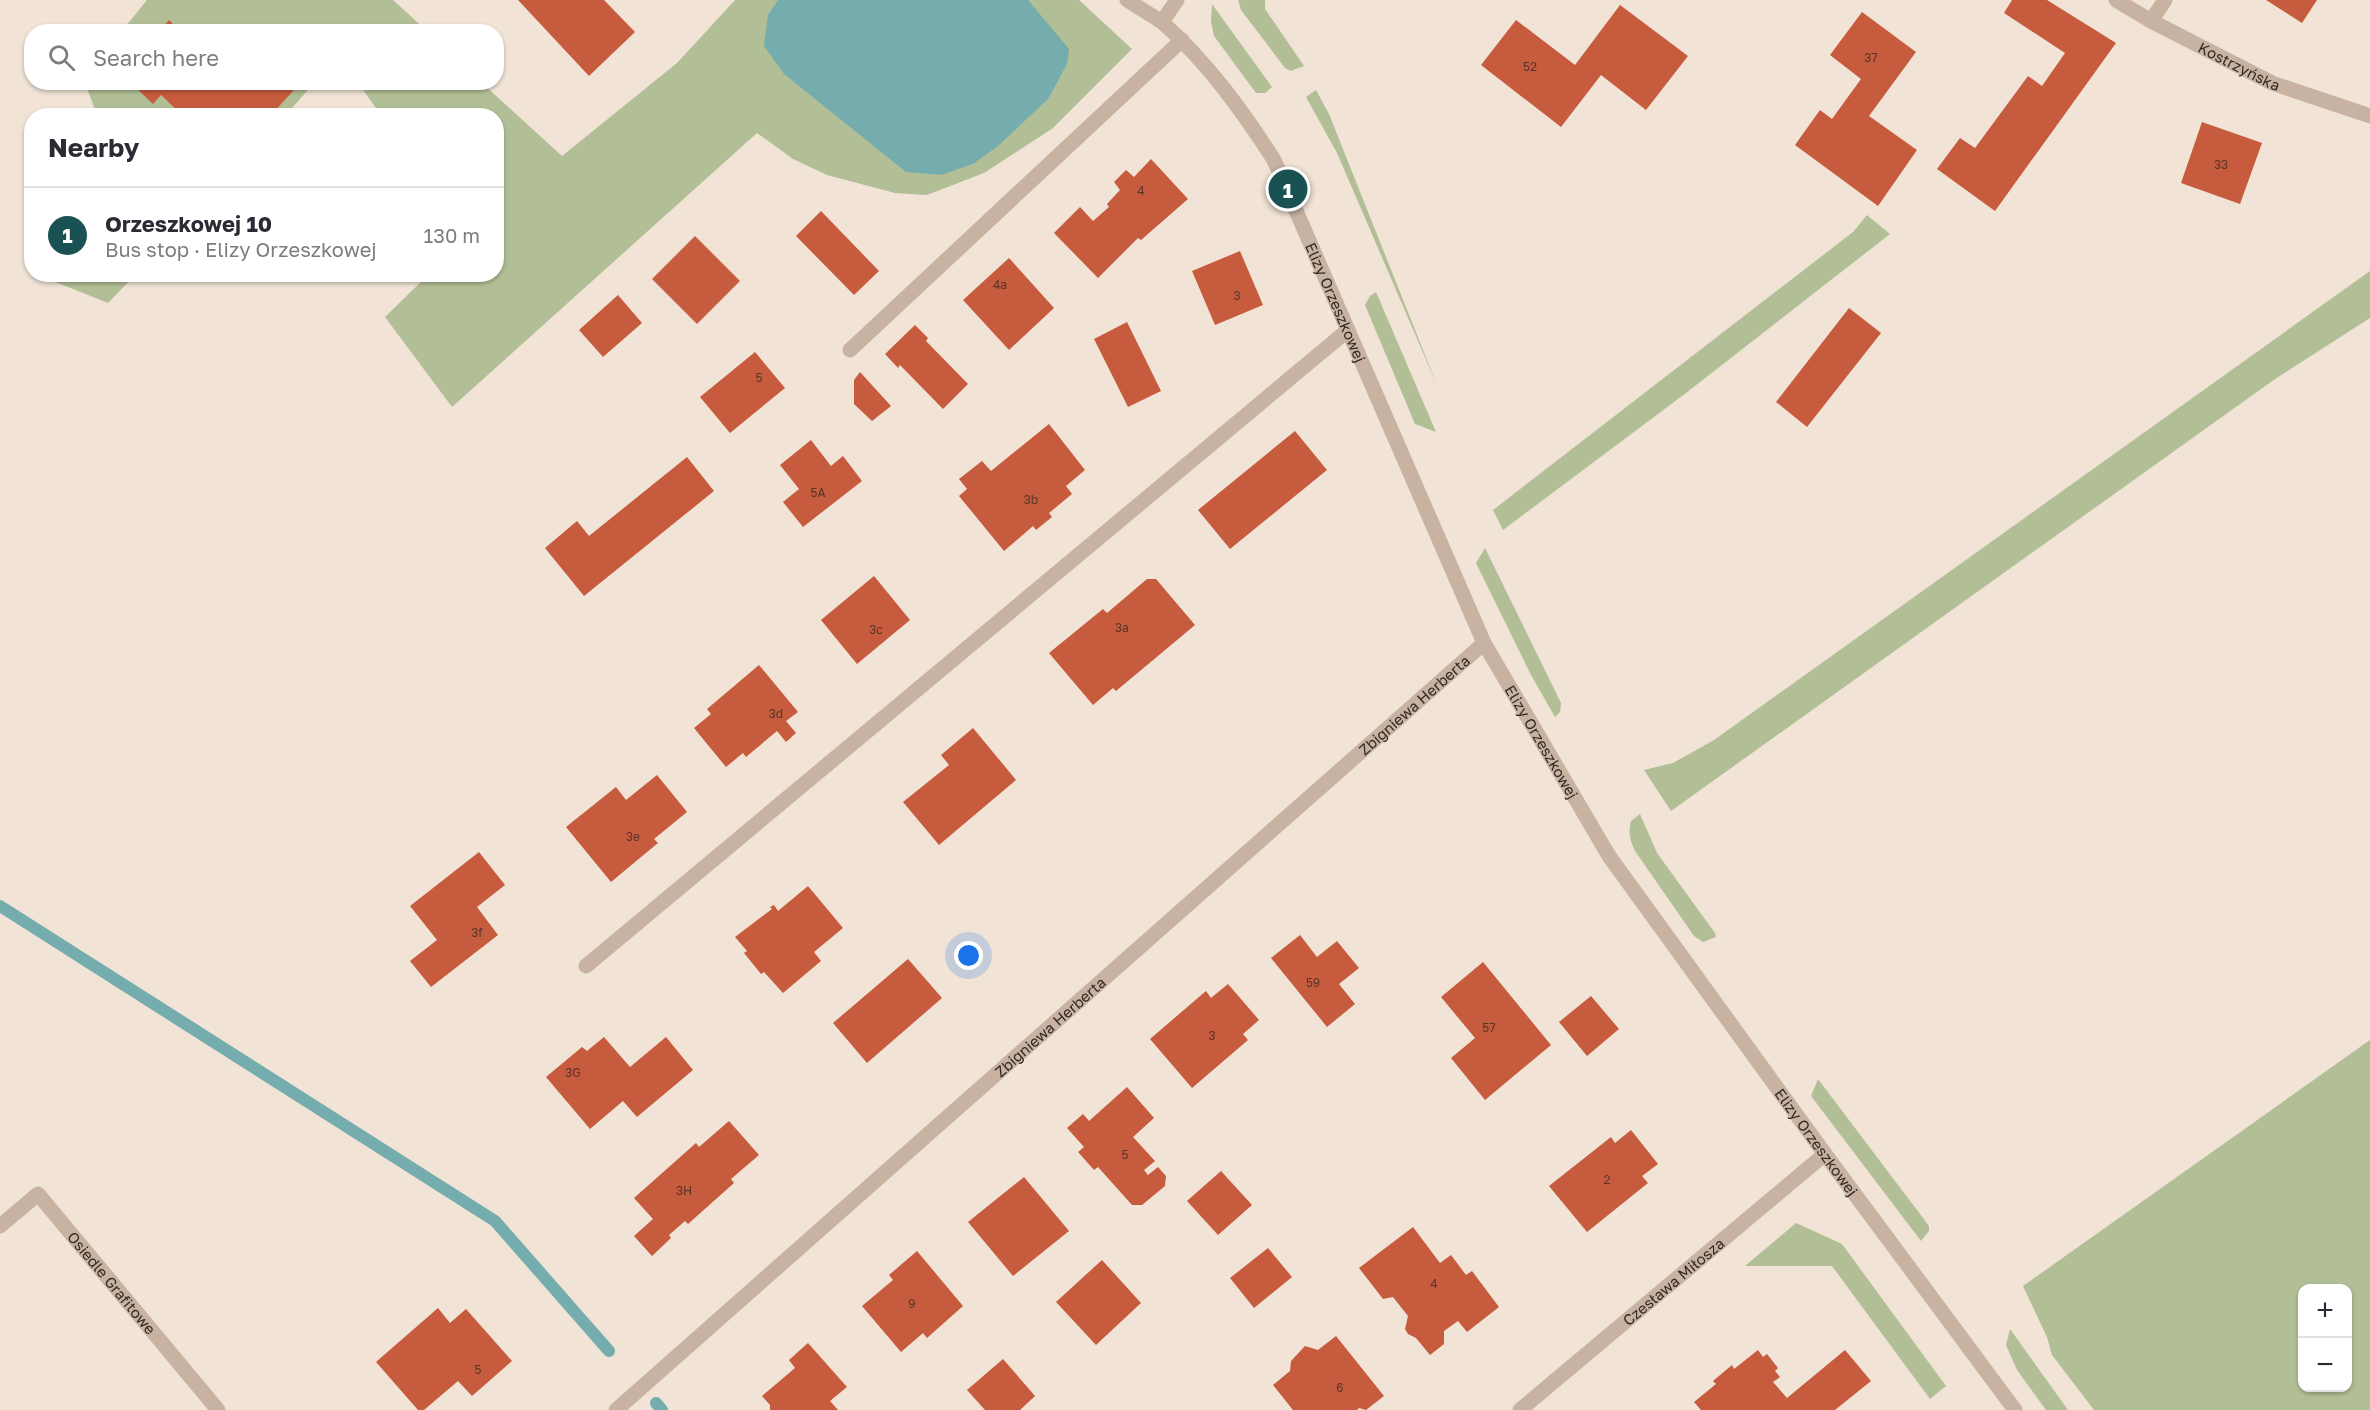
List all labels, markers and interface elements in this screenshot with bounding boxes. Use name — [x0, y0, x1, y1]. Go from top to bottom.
search box — [24, 24, 504, 90]
street label: Kostrzyńska — [2195, 38, 2282, 94]
icon: search — [45, 41, 78, 74]
text: Search here — [93, 44, 219, 71]
house number: 37 — [1864, 50, 1878, 65]
house number: 52 — [1523, 59, 1537, 74]
text: Nearby — [48, 132, 139, 163]
house number: 33 — [2214, 157, 2228, 172]
pin: 1 — [1268, 166, 1308, 212]
house number: 4 — [1137, 183, 1145, 198]
text: Orzeszkowej 10 — [105, 210, 272, 237]
text: 1 — [62, 223, 73, 247]
text: 130 m — [424, 223, 480, 247]
text: Bus stop · Elizy Orzeszkowej — [105, 237, 377, 261]
street label: Elizy Orzeszkowej — [1302, 240, 1370, 365]
house number: 4a — [993, 277, 1007, 292]
house number: 3 — [1233, 288, 1241, 303]
house number: 5 — [756, 370, 763, 385]
house number: 5A — [810, 485, 826, 500]
house number: 3b — [1024, 492, 1038, 507]
house number: 3a — [1115, 620, 1129, 635]
house number: 3c — [869, 622, 883, 637]
street label: Zbigniewa Herberta — [1355, 651, 1473, 759]
street label: Elizy Orzeszkowej — [1502, 682, 1582, 802]
house number: 3d — [769, 706, 783, 721]
house number: 3e — [626, 829, 640, 844]
house number: 3f — [471, 925, 483, 940]
your location — [954, 941, 983, 970]
street label: Zbigniewa Herberta — [991, 973, 1109, 1080]
house number: 59 — [1306, 975, 1320, 990]
house number: 57 — [1482, 1020, 1496, 1035]
house number: 3 — [1208, 1028, 1216, 1043]
house number: 3G — [565, 1065, 581, 1080]
street label: Elizy Orzeszkowej — [1771, 1085, 1862, 1199]
house number: 5 — [1122, 1147, 1129, 1162]
house number: 2 — [1604, 1172, 1611, 1187]
house number: 3H — [676, 1183, 692, 1198]
street label: Osiedle Grafitowe — [64, 1228, 160, 1338]
street label: Czesława Miłosza — [1619, 1234, 1728, 1329]
house number: 4 — [1430, 1276, 1438, 1291]
map controls — [2298, 1284, 2352, 1392]
button: + — [2298, 1284, 2352, 1338]
house number: 9 — [908, 1296, 916, 1311]
button: − — [2298, 1338, 2352, 1392]
house number: 5 — [475, 1362, 482, 1377]
house number: 6 — [1336, 1380, 1344, 1395]

